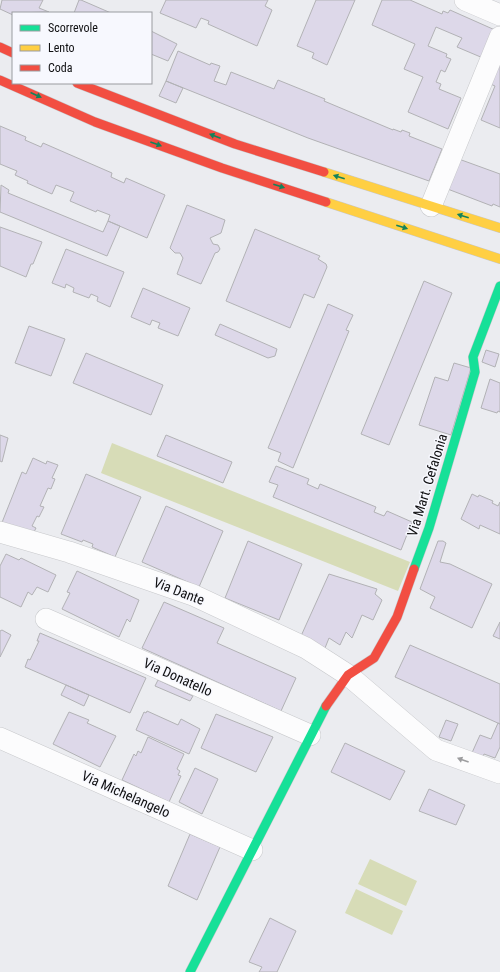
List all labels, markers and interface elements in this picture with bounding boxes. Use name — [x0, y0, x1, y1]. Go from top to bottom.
legend — [12, 12, 152, 84]
text: Scorrevole — [48, 21, 98, 35]
text: Lento — [48, 41, 75, 55]
text: Coda — [48, 61, 73, 75]
one-way arrow — [30, 93, 42, 99]
one-way arrow — [209, 133, 221, 139]
one-way arrow — [151, 141, 163, 147]
one-way arrow — [332, 174, 344, 180]
one-way arrow — [273, 184, 285, 190]
one-way arrow — [456, 213, 468, 219]
one-way arrow — [397, 224, 409, 230]
street label: Via Mart. Cefalonia — [404, 432, 450, 538]
street label: Via Dante — [151, 574, 207, 608]
street label: Via Donatello — [141, 655, 215, 699]
one-way arrow — [457, 757, 469, 763]
street label: Via Michelangelo — [79, 767, 173, 821]

